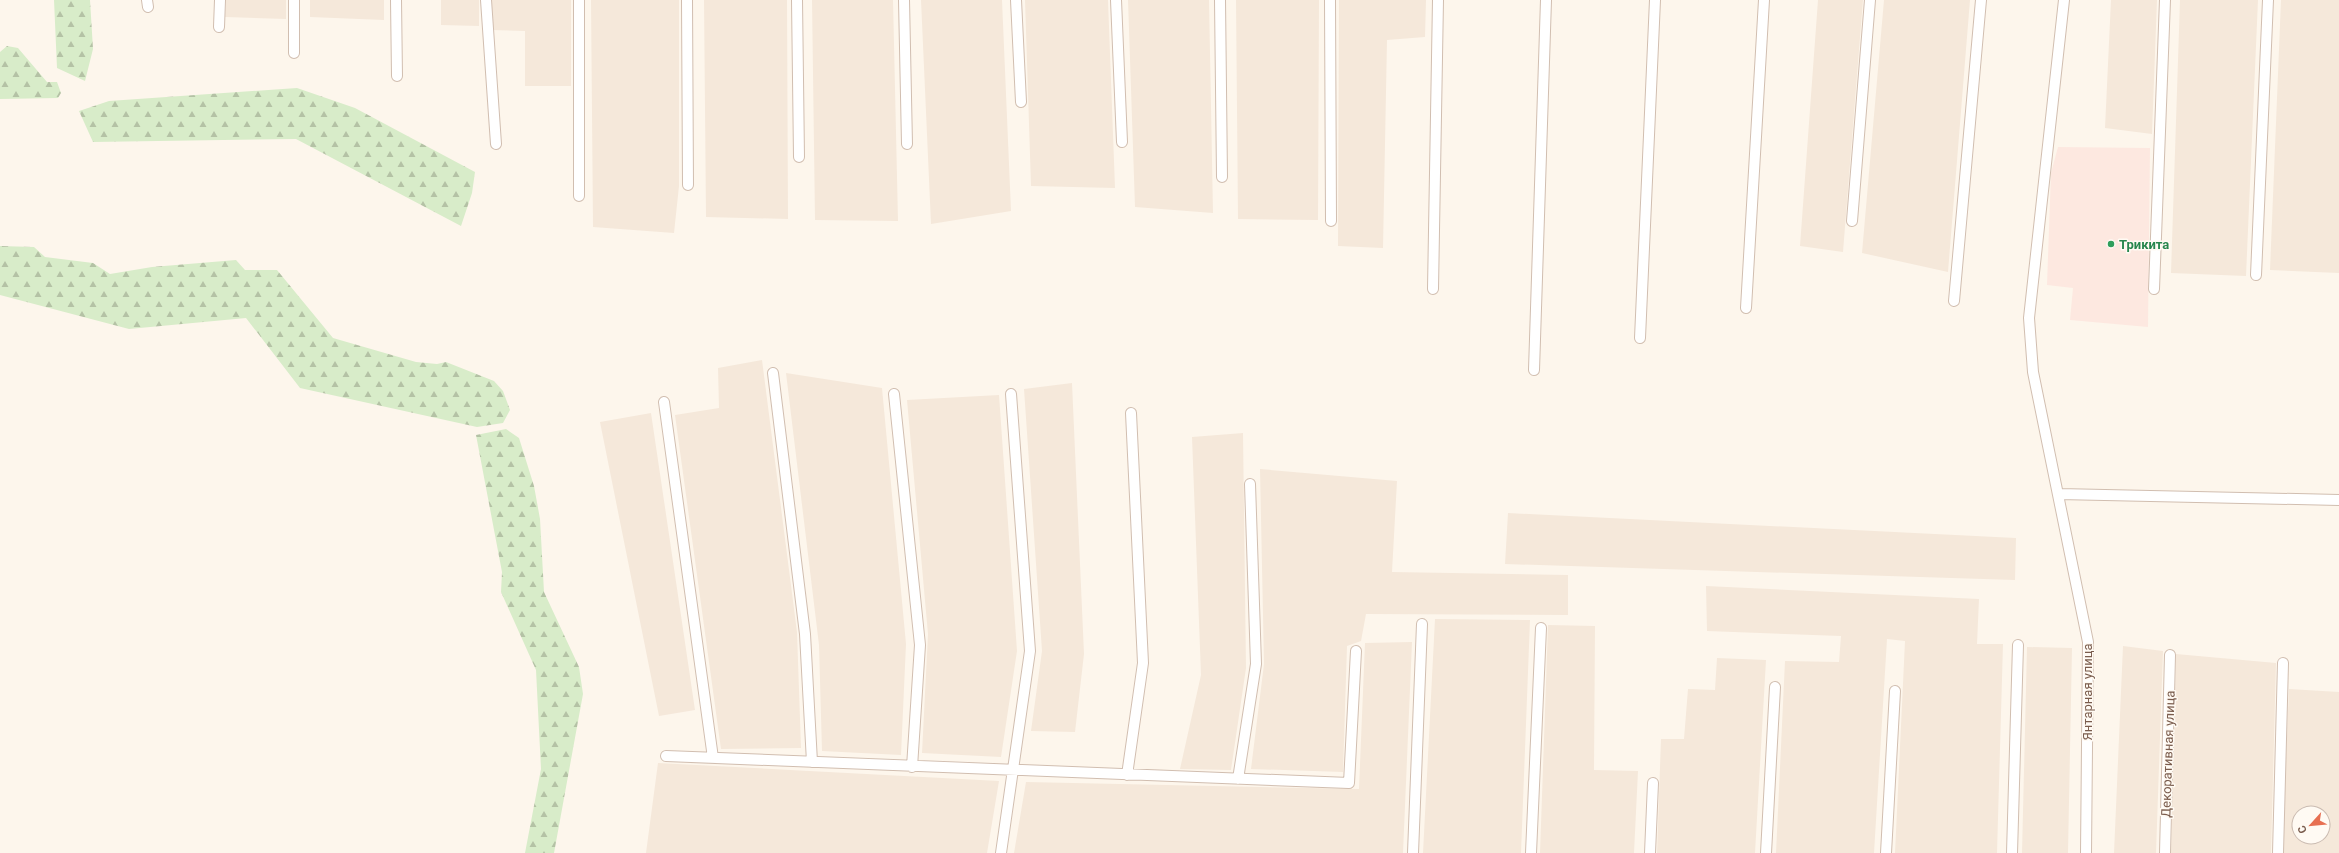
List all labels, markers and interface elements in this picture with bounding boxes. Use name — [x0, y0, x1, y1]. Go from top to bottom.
place label: Трикита — [2119, 237, 2169, 252]
marker: Трикита — [2106, 239, 2116, 249]
street label: Янтарная улица — [2080, 644, 2095, 740]
street label: Декоративная улица — [2158, 690, 2178, 818]
north arrow — [2291, 805, 2331, 845]
text: С — [2295, 823, 2310, 835]

